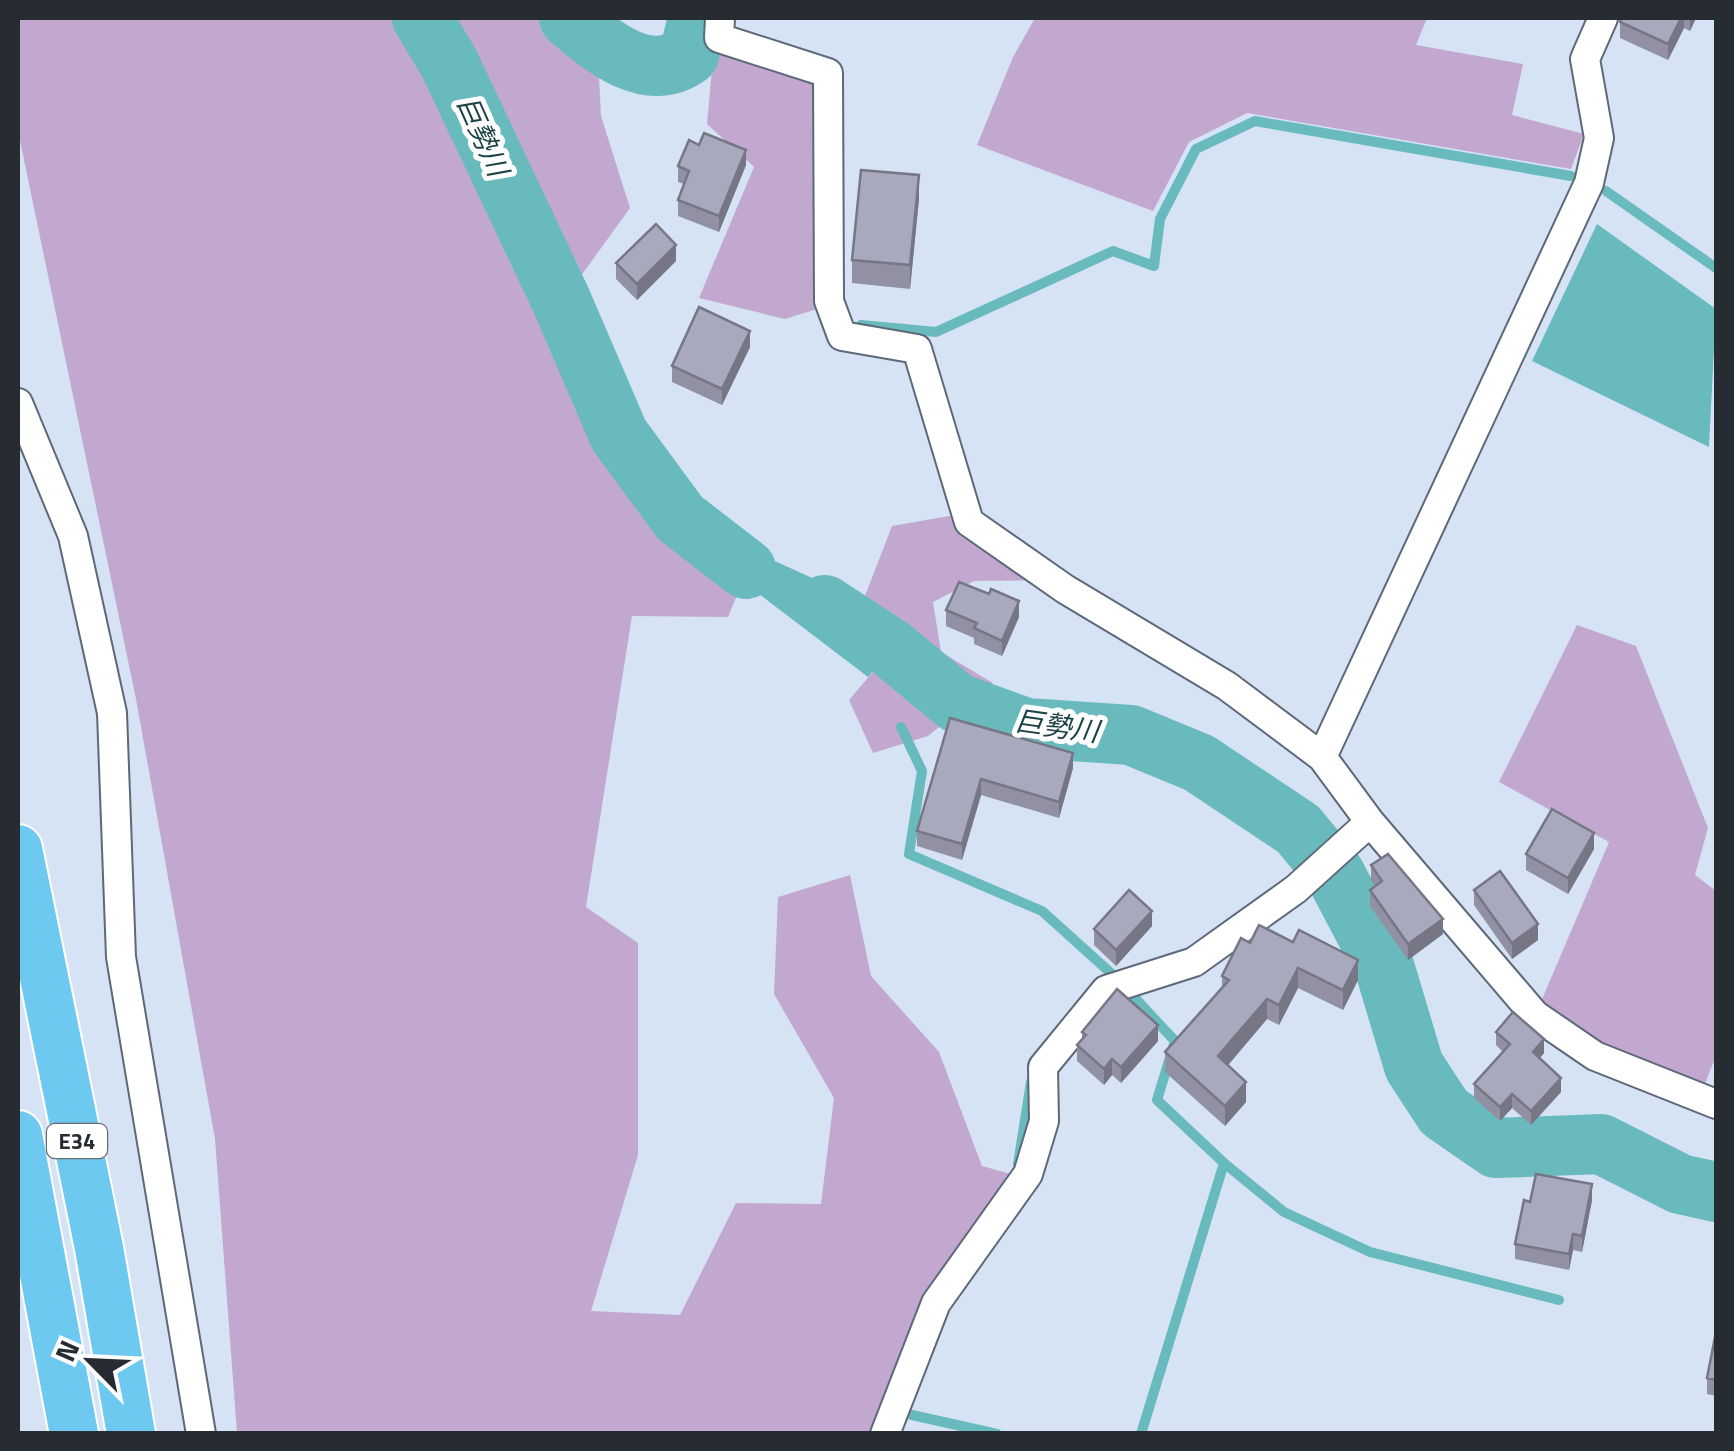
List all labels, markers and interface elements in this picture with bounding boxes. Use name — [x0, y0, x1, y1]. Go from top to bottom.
water label: 巨勢川 — [447, 89, 521, 186]
water label: 巨勢川 — [1012, 698, 1105, 753]
road number: E34 — [47, 1124, 107, 1158]
north arrow — [40, 1311, 140, 1411]
text: N — [43, 1333, 90, 1368]

